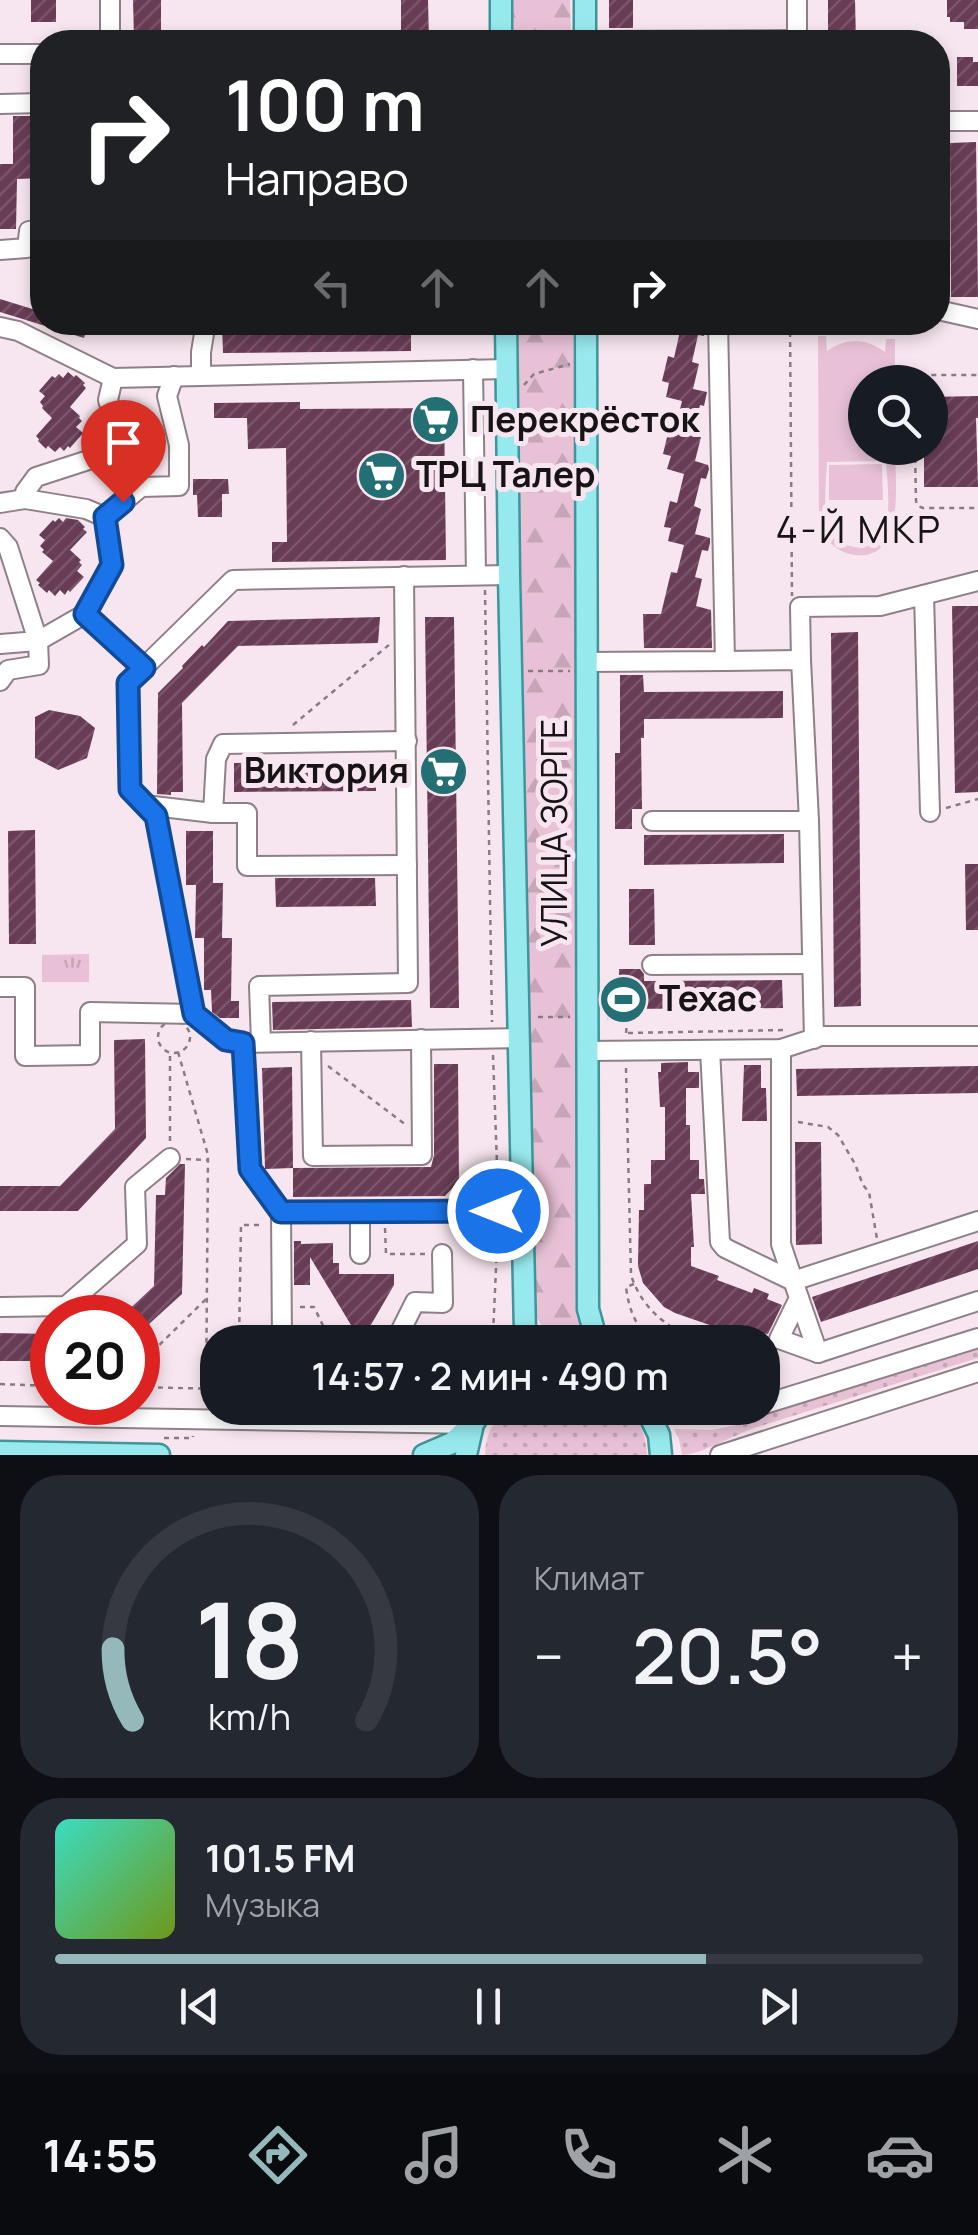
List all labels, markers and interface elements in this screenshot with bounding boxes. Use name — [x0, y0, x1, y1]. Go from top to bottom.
text: 100 m — [225, 56, 425, 152]
icon: right — [60, 70, 190, 200]
text: Направо — [225, 147, 409, 209]
icon: left — [305, 260, 360, 315]
icon: ahead — [410, 260, 465, 315]
icon: ahead — [515, 260, 570, 315]
icon: right — [620, 260, 675, 315]
map controls — [848, 365, 948, 465]
button: search — [848, 365, 948, 465]
supermarket icon: Перекрёсток — [409, 394, 461, 446]
place label: Перекрёсток — [470, 395, 700, 443]
pin — [81, 400, 166, 503]
icon: arrive — [96, 415, 151, 470]
supermarket icon: ТРЦ Талер — [355, 449, 407, 501]
place label: ТРЦ Талер — [416, 450, 596, 498]
district label: 4-Й МКР — [776, 502, 942, 554]
street label: УЛИЦА ЗОРГЕ — [530, 719, 578, 947]
supermarket icon: Виктория — [418, 745, 470, 797]
place label: Виктория — [244, 746, 409, 794]
sports icon: Техас — [598, 973, 650, 1025]
place label: Техас — [659, 974, 757, 1022]
position arrow — [446, 1159, 550, 1263]
speed limit sign: 20 — [30, 1295, 160, 1425]
text: 14:57 · 2 мин · 490 m — [311, 1349, 669, 1401]
text: Климат — [534, 1556, 644, 1600]
text: 18 — [195, 1567, 304, 1709]
text: 20.5° — [632, 1604, 823, 1707]
text: − — [534, 1618, 564, 1694]
text: + — [891, 1618, 923, 1694]
text: km/h — [208, 1692, 291, 1741]
text: 101.5 FM — [205, 1831, 356, 1883]
text: Музыка — [205, 1883, 320, 1927]
icon: previous — [172, 1979, 227, 2034]
icon: pause — [461, 1979, 516, 2034]
icon: next — [751, 1979, 806, 2034]
icon: directions — [243, 2120, 313, 2190]
icon: music — [399, 2120, 469, 2190]
icon: phone — [554, 2120, 624, 2190]
icon: climate — [710, 2120, 780, 2190]
icon: car — [865, 2120, 935, 2190]
text: 14:55 — [43, 2124, 158, 2186]

